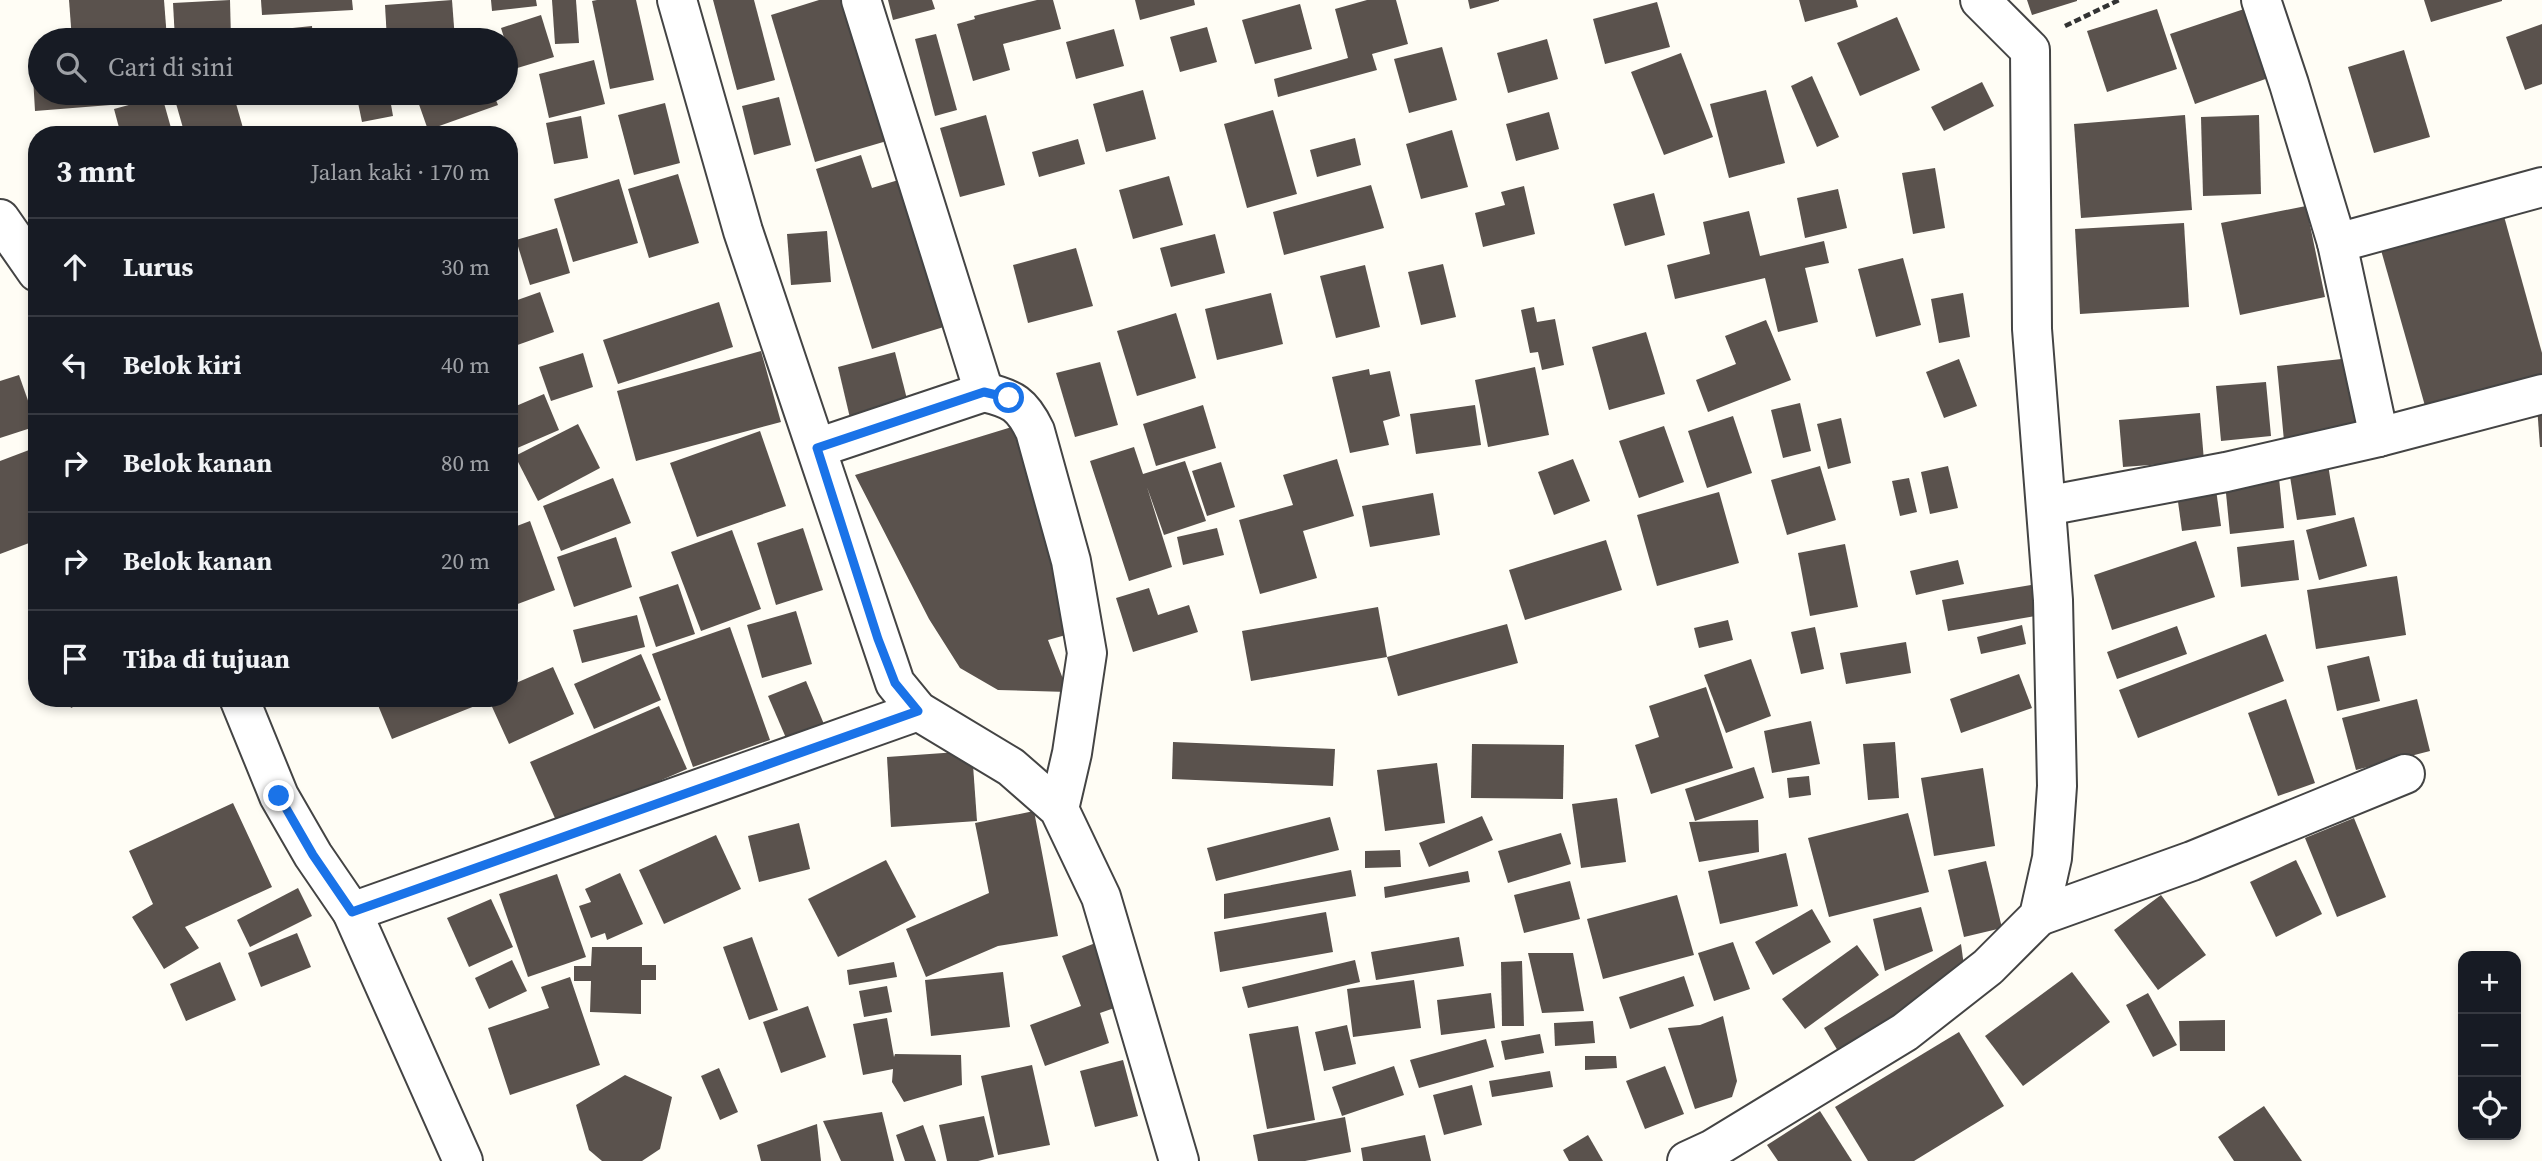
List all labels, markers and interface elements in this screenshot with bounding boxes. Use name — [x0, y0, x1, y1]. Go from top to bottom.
search box — [28, 28, 518, 105]
icon: search — [52, 48, 90, 86]
text: Cari di sini — [108, 49, 233, 85]
text: 3 mnt — [56, 151, 135, 192]
text: Jalan kaki · 170 m — [311, 156, 490, 188]
icon: ahead — [56, 248, 94, 286]
text: Lurus — [123, 249, 193, 285]
text: 30 m — [441, 251, 490, 283]
icon: left — [56, 346, 94, 384]
text: Belok kiri — [123, 347, 241, 383]
text: 40 m — [441, 349, 490, 381]
route start — [993, 382, 1024, 413]
icon: right — [56, 444, 94, 482]
text: Belok kanan — [123, 445, 272, 481]
text: 80 m — [441, 447, 490, 479]
icon: right — [56, 542, 94, 580]
text: Belok kanan — [123, 543, 272, 579]
text: 20 m — [441, 545, 490, 577]
icon: arrive — [56, 640, 94, 678]
text: Tiba di tujuan — [123, 641, 290, 677]
route end — [263, 780, 294, 811]
map controls — [2458, 951, 2521, 1140]
button: + — [2458, 951, 2521, 1014]
button: − — [2458, 1014, 2521, 1077]
button: locate — [2458, 1077, 2521, 1140]

